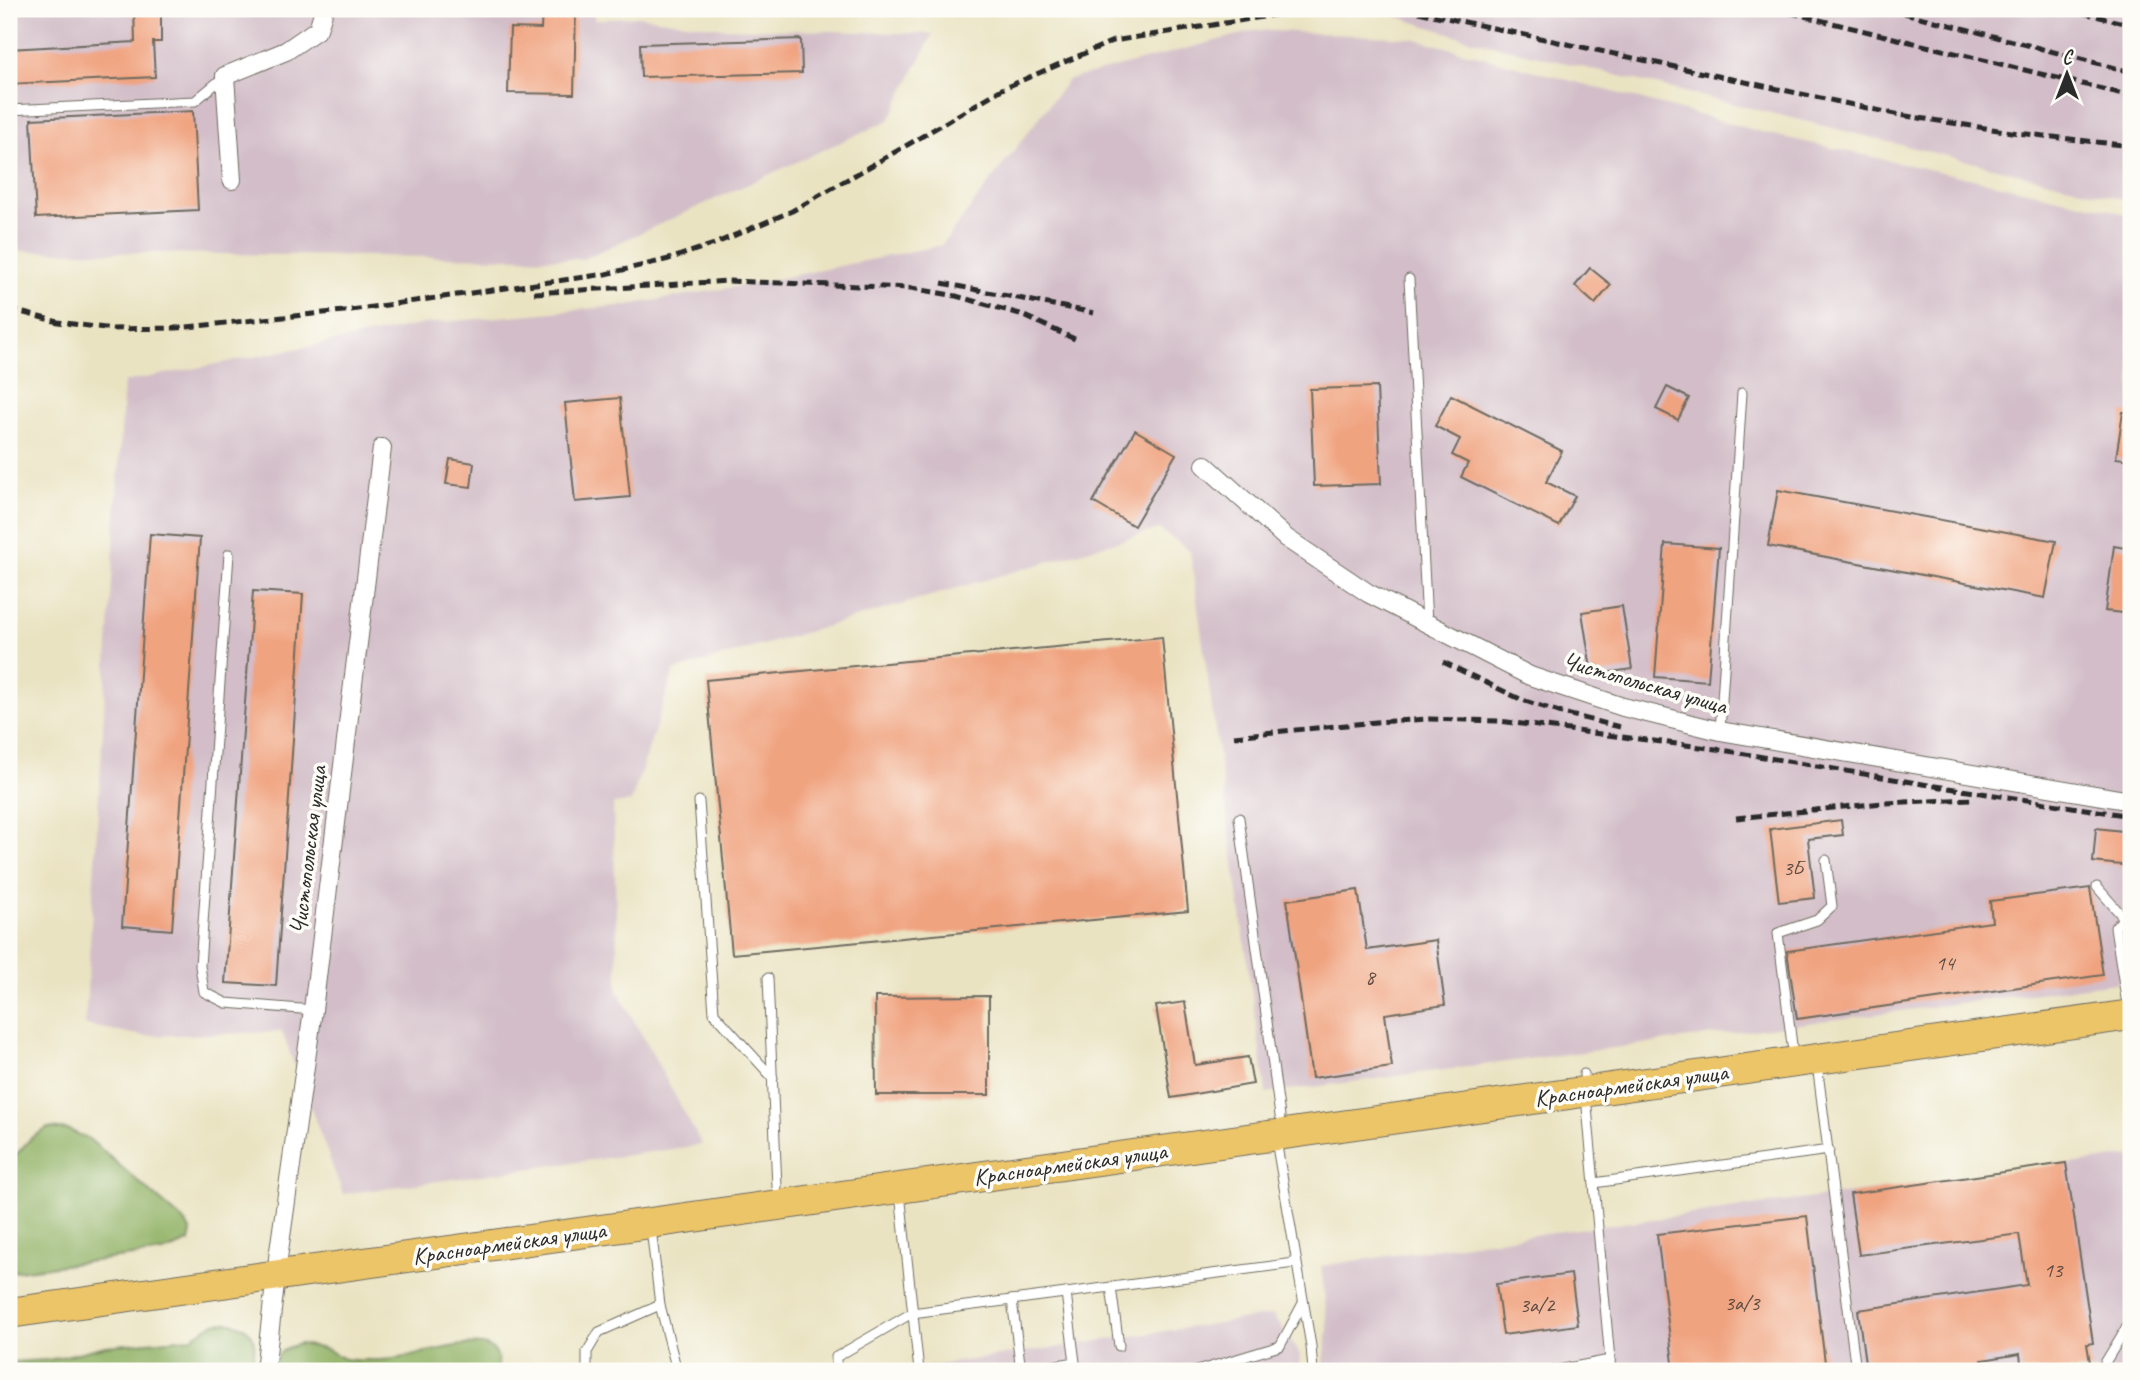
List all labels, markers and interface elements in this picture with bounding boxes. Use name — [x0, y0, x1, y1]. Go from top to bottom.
north arrow — [2032, 38, 2102, 108]
text: С — [2062, 46, 2074, 70]
street label: Чистопольская улица — [1559, 645, 1732, 721]
street label: Чистопольская улица — [283, 763, 333, 936]
house number: 3Б — [1783, 855, 1806, 881]
house number: 14 — [1936, 950, 1957, 976]
house number: 8 — [1365, 964, 1377, 990]
street label: Красноармейская улица — [1533, 1056, 1731, 1113]
street label: Красноармейская улица — [972, 1135, 1170, 1192]
street label: Красноармейская улица — [411, 1214, 609, 1271]
house number: 13 — [2044, 1257, 2064, 1283]
house number: 3а/3 — [1724, 1290, 1761, 1316]
house number: 3а/2 — [1519, 1292, 1556, 1318]

